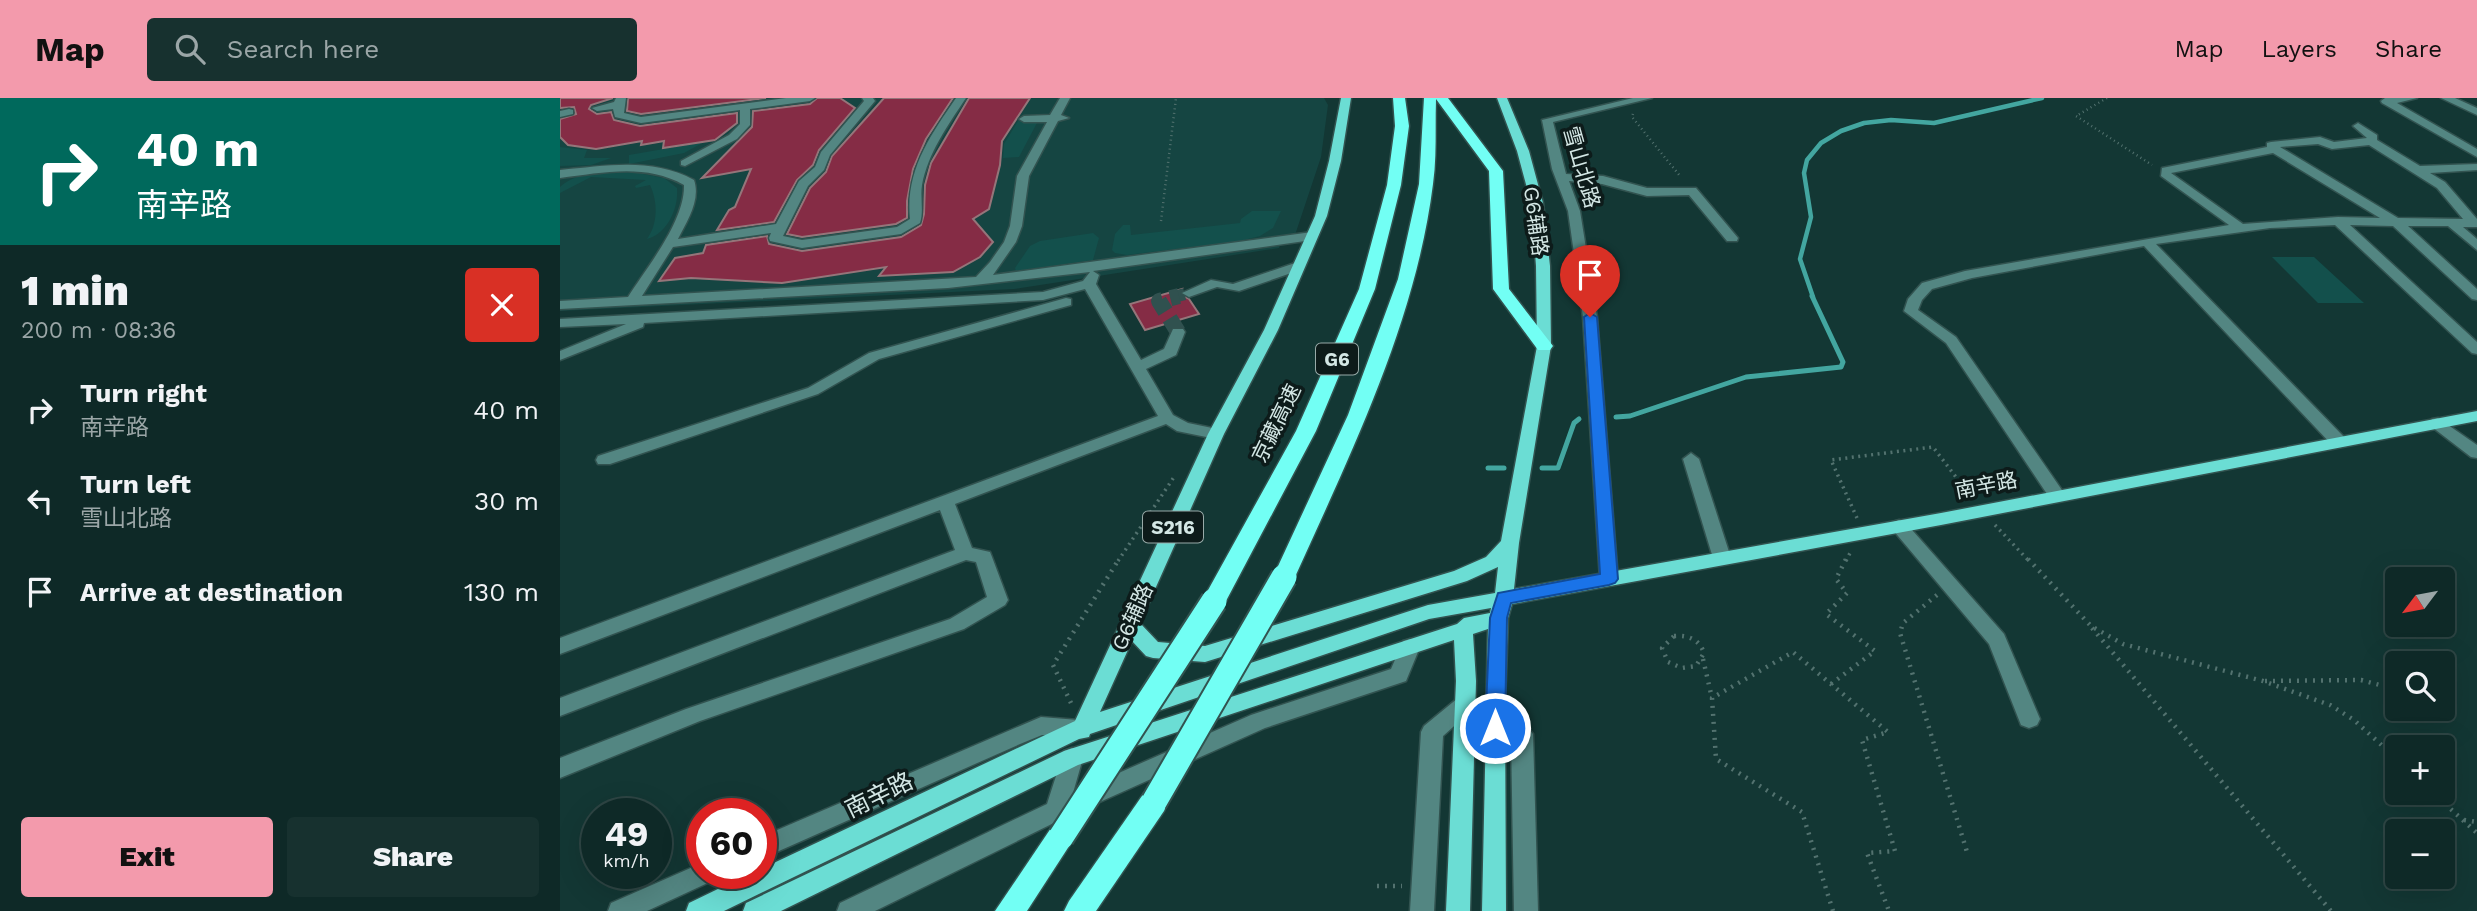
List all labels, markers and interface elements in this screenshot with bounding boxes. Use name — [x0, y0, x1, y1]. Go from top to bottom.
search box — [147, 18, 637, 81]
text: Map — [35, 30, 105, 69]
icon: search — [171, 30, 209, 68]
text: Search here — [227, 34, 379, 64]
text: Map — [2175, 35, 2223, 63]
text: Layers — [2261, 35, 2337, 63]
text: Share — [2375, 35, 2442, 63]
text: 40 m — [136, 120, 259, 178]
street label: 雪山北路 — [1558, 123, 1606, 211]
icon: right — [21, 126, 112, 217]
street label: G6辅路 — [1519, 185, 1553, 257]
text: 南辛路 — [136, 186, 232, 224]
pin — [1560, 245, 1620, 317]
icon: arrive — [1571, 256, 1609, 294]
text: 1 min — [21, 266, 129, 315]
button: close — [465, 268, 539, 342]
text: 200 m · 08:36 — [21, 317, 176, 344]
road number: G6 — [1316, 344, 1358, 374]
text: Turn right — [80, 378, 207, 408]
street label: 京藏高速 — [1246, 380, 1306, 466]
icon: right — [21, 391, 59, 429]
text: 40 m — [473, 395, 539, 425]
text: 南辛路 — [80, 414, 149, 441]
street label: 南辛路 — [1953, 467, 2019, 503]
text: Turn left — [80, 469, 191, 499]
icon: left — [21, 482, 59, 520]
text: 30 m — [474, 486, 539, 516]
text: 雪山北路 — [80, 505, 172, 532]
road number: S216 — [1143, 512, 1203, 542]
north arrow — [2385, 567, 2455, 637]
map controls — [2385, 567, 2455, 889]
icon: arrive — [21, 573, 59, 611]
text: Arrive at destination — [80, 577, 343, 607]
text: 130 m — [464, 577, 539, 607]
street label: G6辅路 — [1106, 580, 1158, 654]
button: search — [2385, 651, 2455, 721]
position arrow — [1458, 691, 1532, 765]
button: + — [2385, 735, 2455, 805]
street label: 南辛路 — [841, 767, 917, 823]
speed limit sign: 60 — [686, 798, 777, 889]
text: 49 — [604, 813, 649, 855]
button: Exit — [21, 817, 273, 897]
button: Share — [287, 817, 539, 897]
button: − — [2385, 819, 2455, 889]
text: km/h — [603, 850, 650, 871]

